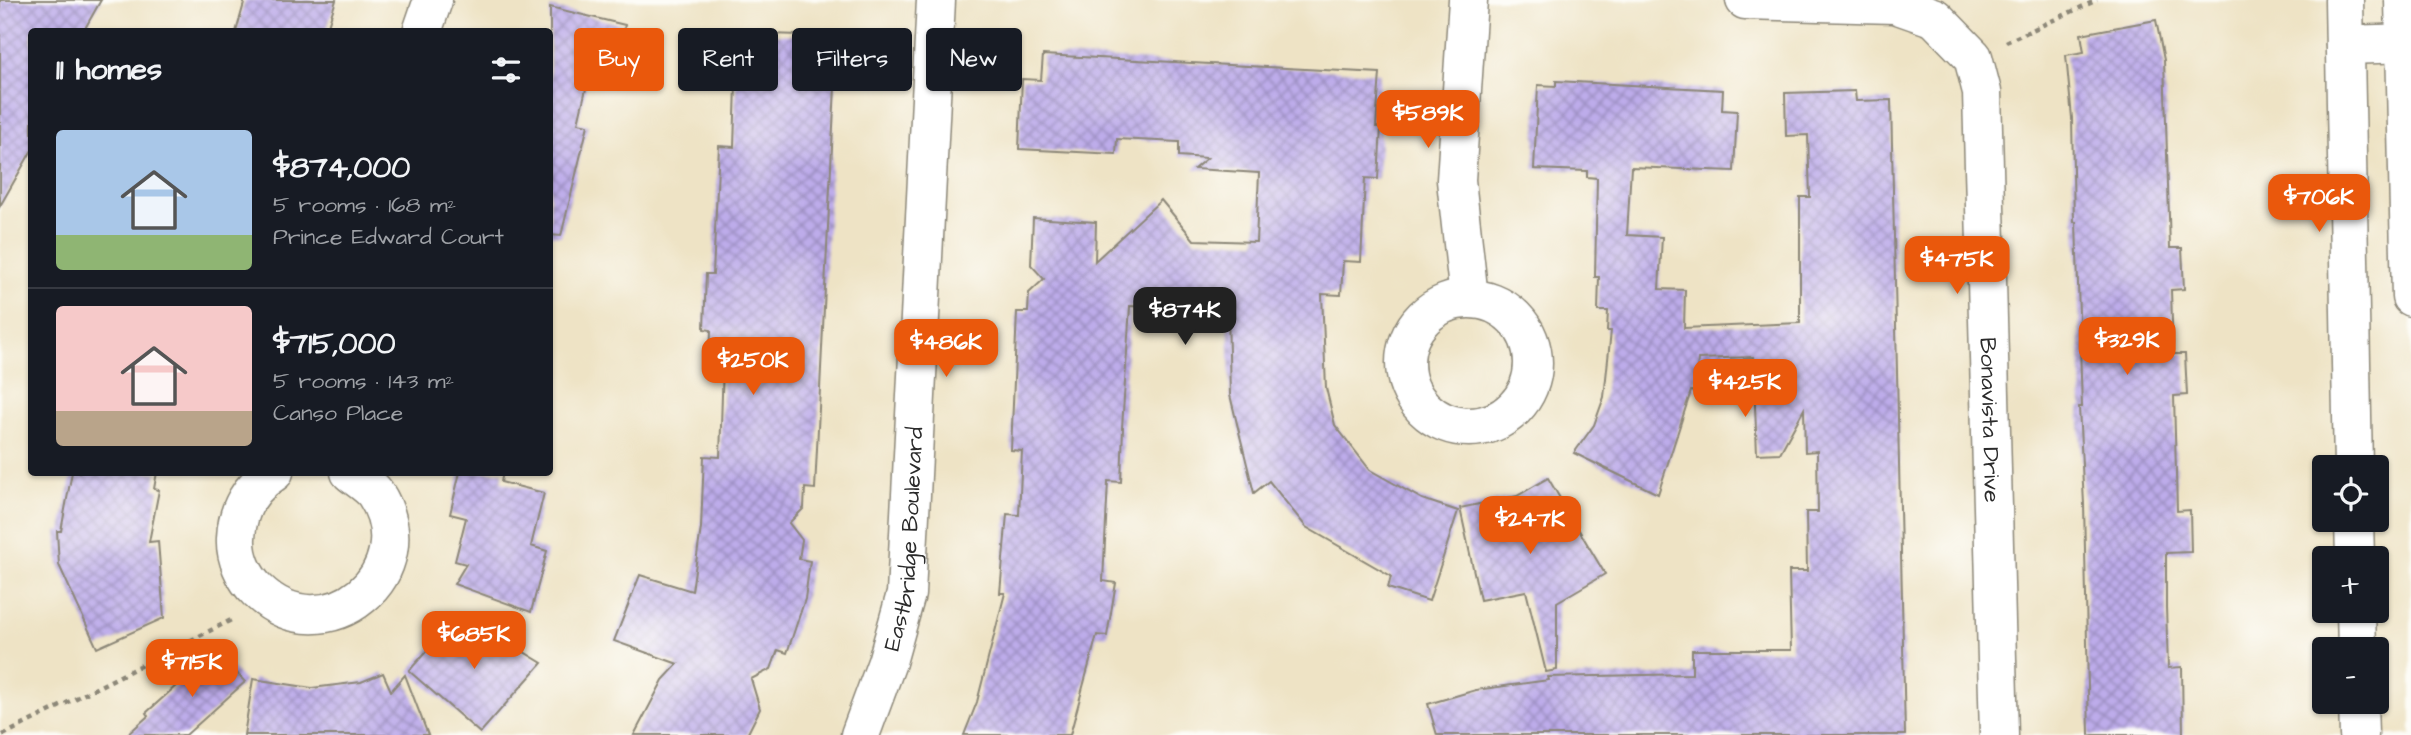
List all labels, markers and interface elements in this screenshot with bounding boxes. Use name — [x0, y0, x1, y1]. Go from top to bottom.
chip: Buy — [574, 28, 664, 91]
chip: Rent — [678, 28, 778, 91]
chip: Filters — [792, 28, 912, 91]
chip: New — [926, 28, 1022, 91]
text: 11 homes — [56, 49, 162, 91]
icon: filters — [487, 51, 525, 89]
pin: $589K — [1379, 90, 1477, 150]
text: $589K — [1392, 97, 1464, 129]
text: $874,000 — [273, 147, 410, 189]
icon: home — [112, 158, 196, 242]
pin: $706K — [2270, 174, 2368, 234]
text: $706K — [2284, 181, 2354, 213]
text: 5 rooms · 168 m² — [273, 189, 456, 221]
text: Prince Edward Court — [273, 221, 504, 253]
pin: $475K — [1908, 236, 2006, 296]
text: $475K — [1921, 243, 1993, 275]
pin: $874K — [1136, 288, 1234, 347]
text: $874K — [1149, 294, 1221, 326]
pin: $329K — [2078, 318, 2176, 377]
pin: $486K — [897, 320, 995, 379]
text: $715,000 — [273, 323, 395, 365]
text: $329K — [2095, 324, 2159, 356]
text: $486K — [910, 326, 982, 358]
icon: home — [112, 334, 196, 418]
street label: Bonavista Drive — [1971, 337, 2008, 503]
pin: $250K — [704, 338, 802, 397]
text: $250K — [718, 344, 788, 376]
pin: $425K — [1696, 360, 1794, 419]
text: 5 rooms · 143 m² — [273, 365, 454, 397]
text: $425K — [1709, 366, 1781, 398]
text: Canso Place — [273, 397, 403, 429]
street label: Eastbridge Boulevard — [876, 426, 931, 655]
map controls — [2312, 455, 2389, 714]
button: locate — [2312, 455, 2389, 532]
pin: $247K — [1481, 496, 1579, 556]
text: $247K — [1495, 503, 1565, 535]
button: + — [2312, 546, 2389, 623]
pin: $685K — [425, 612, 523, 671]
text: $685K — [438, 618, 510, 650]
button: − — [2312, 637, 2389, 714]
pin: $715K — [143, 640, 241, 699]
text: $715K — [162, 646, 222, 678]

